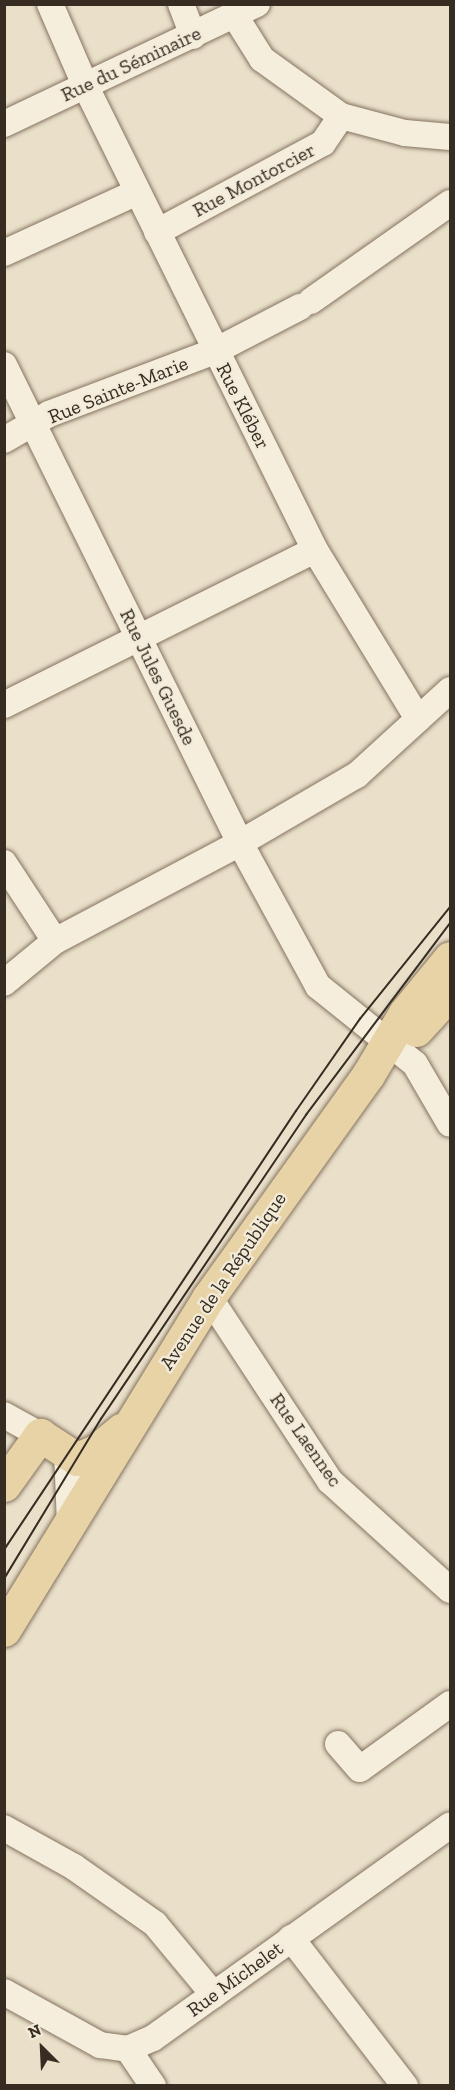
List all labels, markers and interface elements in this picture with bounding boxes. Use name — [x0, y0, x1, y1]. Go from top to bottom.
street label: Rue du Séminaire — [57, 21, 205, 107]
street label: Rue Montorcier — [189, 138, 319, 222]
street label: Rue Sainte-Marie — [45, 351, 191, 429]
street label: Rue Kléber — [211, 359, 275, 453]
street label: Rue Jules Guesde — [115, 605, 201, 749]
street label: Avenue de la République — [155, 1188, 291, 1374]
street label: Rue Laennec — [265, 1388, 347, 1492]
street label: Rue Michelet — [182, 1936, 288, 2022]
north arrow — [12, 2018, 72, 2078]
text: N — [25, 2020, 44, 2042]

